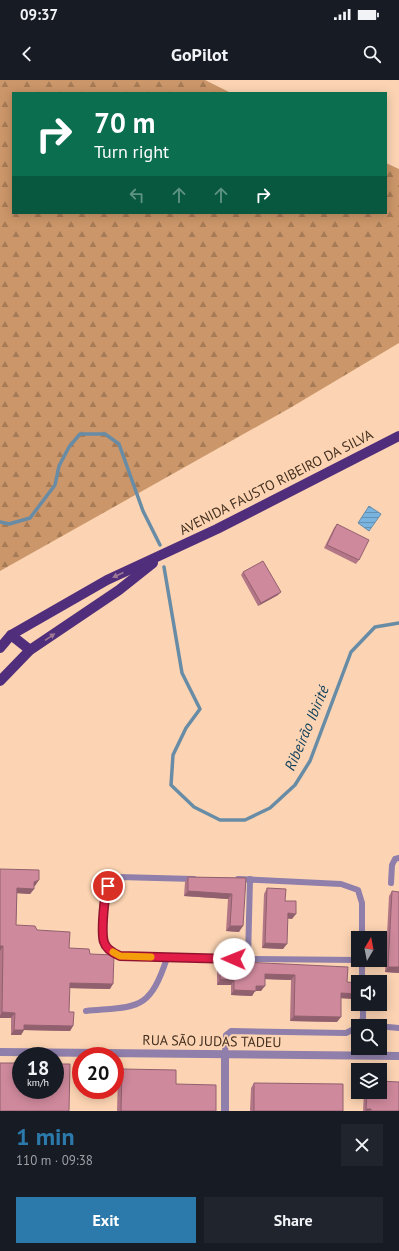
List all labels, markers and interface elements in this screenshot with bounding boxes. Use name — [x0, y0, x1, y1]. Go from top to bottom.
text: 09:37 — [20, 5, 58, 24]
icon: back — [16, 43, 38, 65]
text: GoPilot — [171, 43, 228, 66]
icon: search — [361, 43, 383, 65]
text: 70 m — [94, 104, 155, 141]
icon: right — [28, 108, 80, 160]
text: Turn right — [94, 140, 169, 163]
icon: left — [126, 184, 148, 206]
icon: ahead — [168, 184, 190, 206]
icon: ahead — [210, 184, 232, 206]
icon: right — [252, 184, 274, 206]
street label: AVENIDA FAUSTO RIBEIRO DA SILVA — [176, 425, 377, 539]
one-way arrow — [112, 572, 123, 578]
one-way arrow — [44, 633, 55, 641]
water label: Ribeirão Ibirité — [280, 682, 333, 773]
pin — [91, 869, 125, 903]
icon: arrive — [97, 875, 119, 897]
north arrow — [351, 931, 387, 967]
map controls — [351, 931, 387, 1099]
position arrow — [213, 938, 255, 980]
button: sound — [351, 975, 387, 1011]
button: search — [351, 1019, 387, 1055]
street label: RUA SÃO JUDAS TADEU — [142, 1031, 282, 1051]
speed limit sign: 20 — [72, 1047, 124, 1099]
text: 18 — [27, 1055, 49, 1081]
button: layers — [351, 1063, 387, 1099]
text: km/h — [27, 1076, 49, 1089]
text: 1 min — [16, 1121, 75, 1152]
button: close — [341, 1124, 383, 1166]
text: 110 m · 09:38 — [16, 1152, 93, 1169]
button: Exit — [16, 1197, 196, 1243]
button: Share — [204, 1197, 383, 1243]

